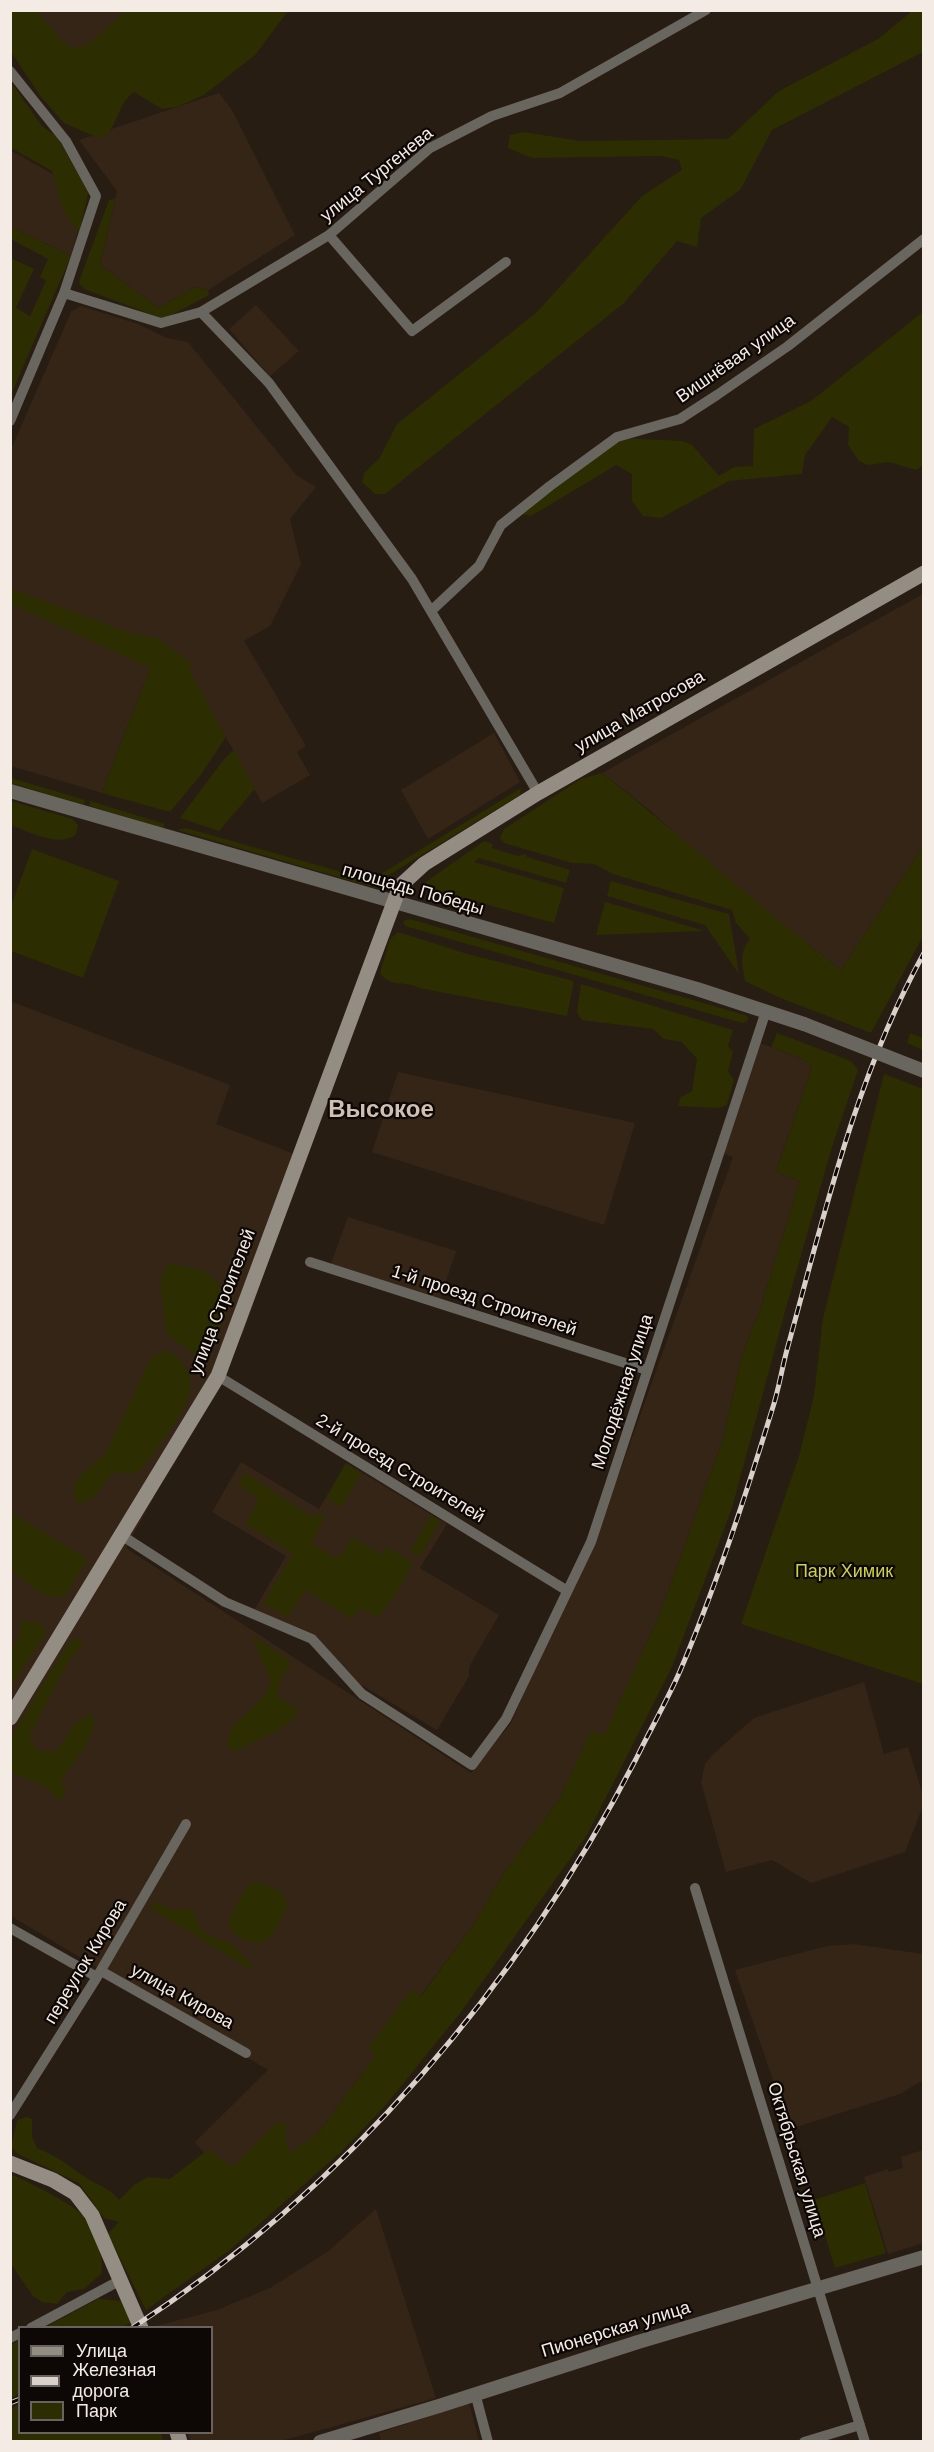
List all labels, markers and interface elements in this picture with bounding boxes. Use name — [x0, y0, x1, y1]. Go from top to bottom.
street label: улица Тургенева — [316, 123, 438, 227]
street label: Вишнёвая улица — [672, 310, 800, 408]
street label: улица Матросова — [571, 666, 709, 758]
street label: площадь Победы — [340, 859, 486, 921]
district label: Высокое — [328, 1096, 434, 1124]
street label: улица Строителей — [185, 1226, 261, 1378]
street label: 1-й проезд Строителей — [389, 1261, 579, 1341]
street label: Молодёжная улица — [588, 1312, 658, 1472]
street label: 2-й проезд Строителей — [312, 1410, 488, 1528]
park label: Парк Химик — [795, 1561, 893, 1583]
street label: переулок Кирова — [40, 1896, 132, 2028]
street label: улица Кирова — [127, 1960, 237, 2034]
street label: Октябрьская улица — [762, 2080, 830, 2240]
street label: Пионерская улица — [539, 2297, 693, 2363]
legend — [18, 2326, 213, 2434]
text: Улица — [76, 2341, 127, 2361]
text: Железная дорога — [72, 2360, 156, 2401]
text: Парк — [76, 2401, 117, 2421]

